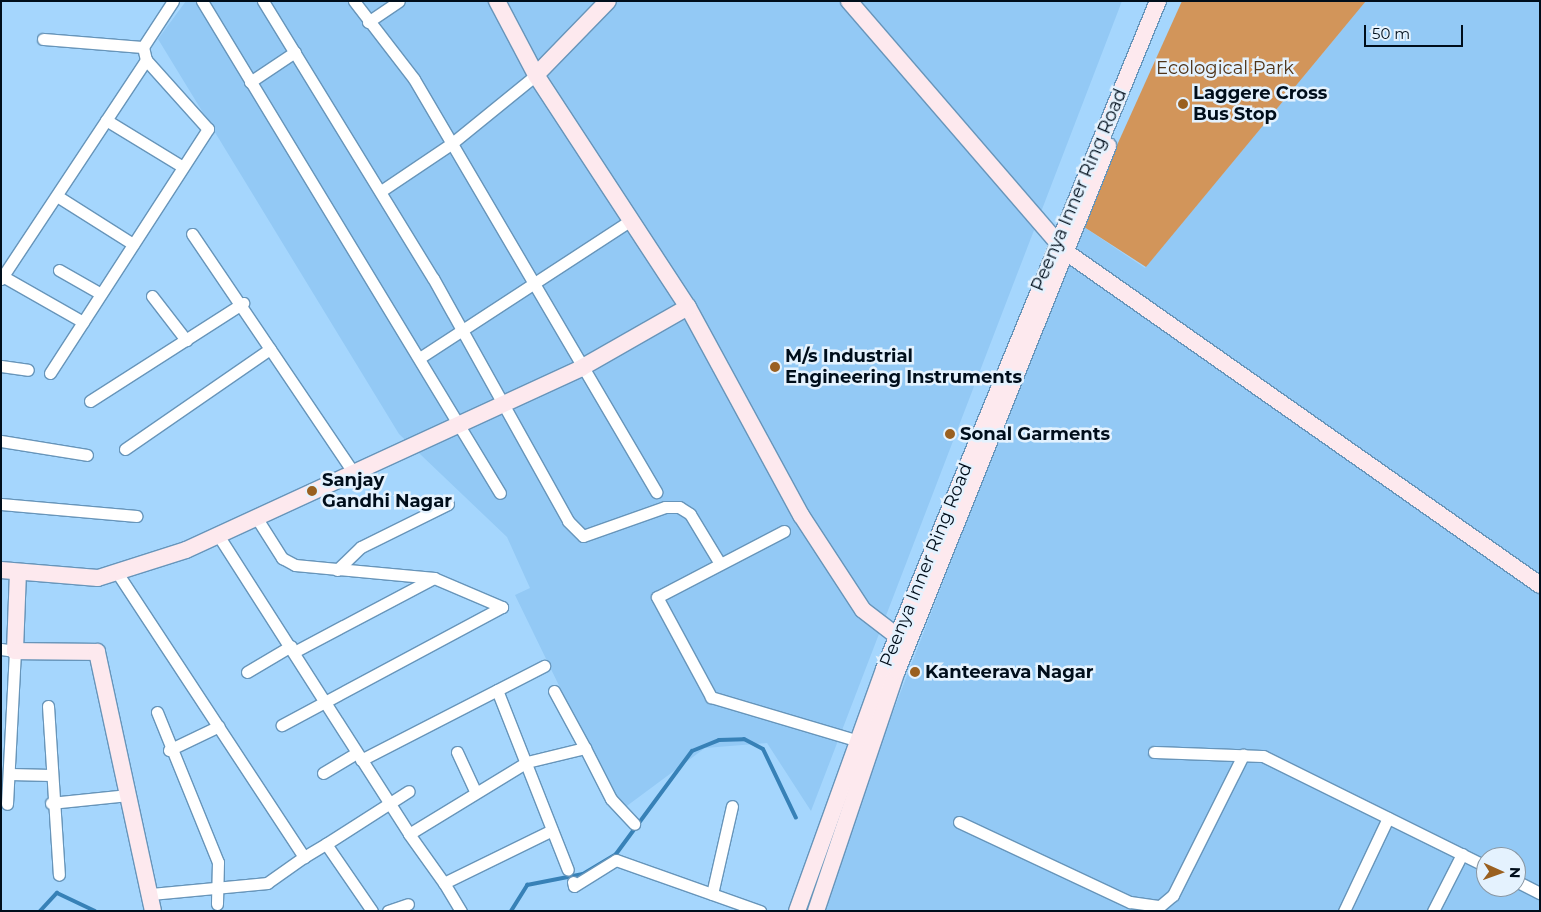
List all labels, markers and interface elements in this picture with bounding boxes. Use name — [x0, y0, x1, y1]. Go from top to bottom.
scale bar — [1366, 15, 1465, 47]
text: 50 m — [1372, 24, 1410, 43]
park label: Ecological Park — [1156, 57, 1294, 79]
place label: Laggere Cross Bus Stop — [1193, 83, 1327, 126]
street label: Peenya Inner Ring Road — [1027, 86, 1131, 294]
marker: Laggere Cross Bus Stop — [1177, 98, 1189, 110]
place label: M/s Industrial Engineering Instruments — [785, 346, 1022, 388]
marker: M/s Industrial Engineering Instruments — [769, 361, 781, 373]
place label: Sonal Garments — [960, 423, 1110, 445]
marker: Sonal Garments — [944, 428, 956, 440]
street label: Peenya Inner Ring Road — [875, 460, 977, 670]
place label: Sanjay Gandhi Nagar — [322, 470, 452, 512]
marker: Sanjay Gandhi Nagar — [306, 485, 318, 497]
place label: Kanteerava Nagar — [925, 661, 1094, 683]
marker: Kanteerava Nagar — [909, 666, 921, 678]
north arrow — [1476, 847, 1526, 897]
text: N — [1506, 867, 1524, 878]

